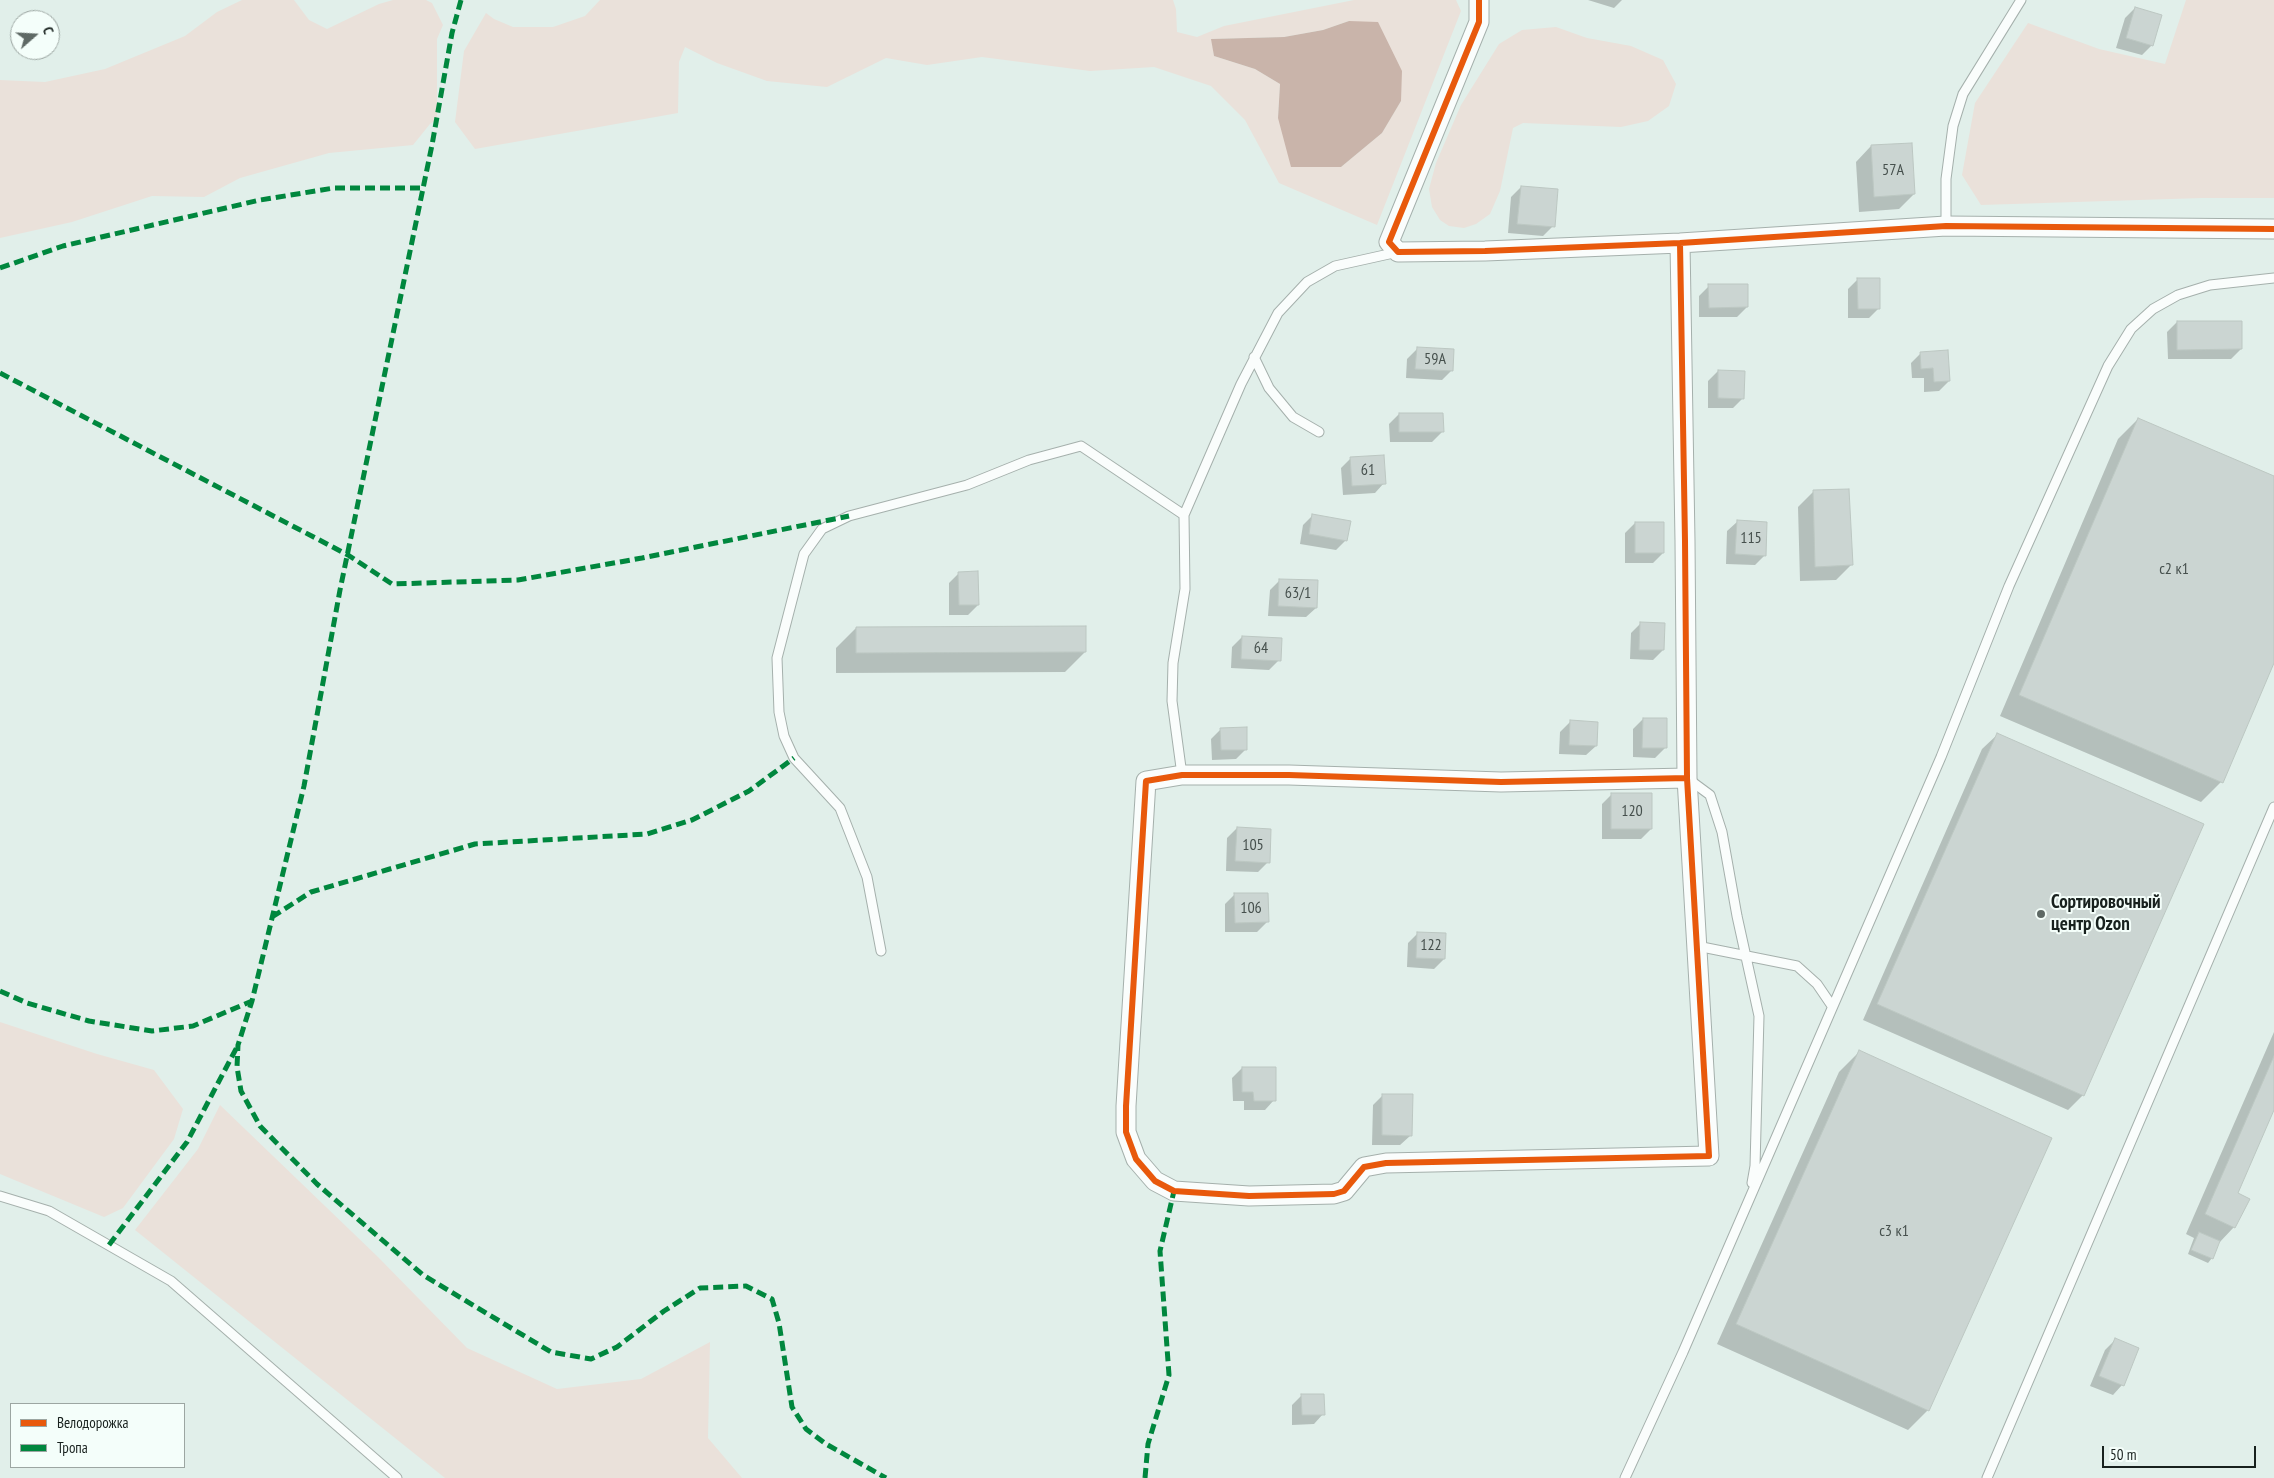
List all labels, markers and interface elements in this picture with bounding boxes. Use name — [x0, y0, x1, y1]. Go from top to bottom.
north arrow — [10, 10, 60, 60]
text: С — [39, 24, 58, 36]
house number: 57А — [1882, 160, 1904, 180]
house number: 59А — [1424, 349, 1446, 369]
house number: 61 — [1361, 460, 1375, 480]
house number: 115 — [1740, 528, 1762, 548]
house number: с2 к1 — [2159, 559, 2189, 579]
house number: 63/1 — [1285, 583, 1311, 603]
house number: 64 — [1254, 638, 1268, 658]
house number: 120 — [1621, 801, 1643, 821]
house number: 105 — [1242, 835, 1264, 855]
place label: Сортировочный центр Ozon — [2051, 892, 2161, 936]
house number: 106 — [1240, 898, 1262, 918]
marker: Сортировочный центр Ozon — [2035, 908, 2047, 920]
house number: 122 — [1420, 935, 1442, 955]
house number: с3 к1 — [1879, 1221, 1909, 1241]
legend — [10, 1403, 185, 1468]
text: Велодорожка — [57, 1413, 128, 1432]
scale bar — [2104, 1436, 2258, 1468]
text: Тропа — [57, 1438, 88, 1457]
text: 50 m — [2110, 1445, 2136, 1464]

